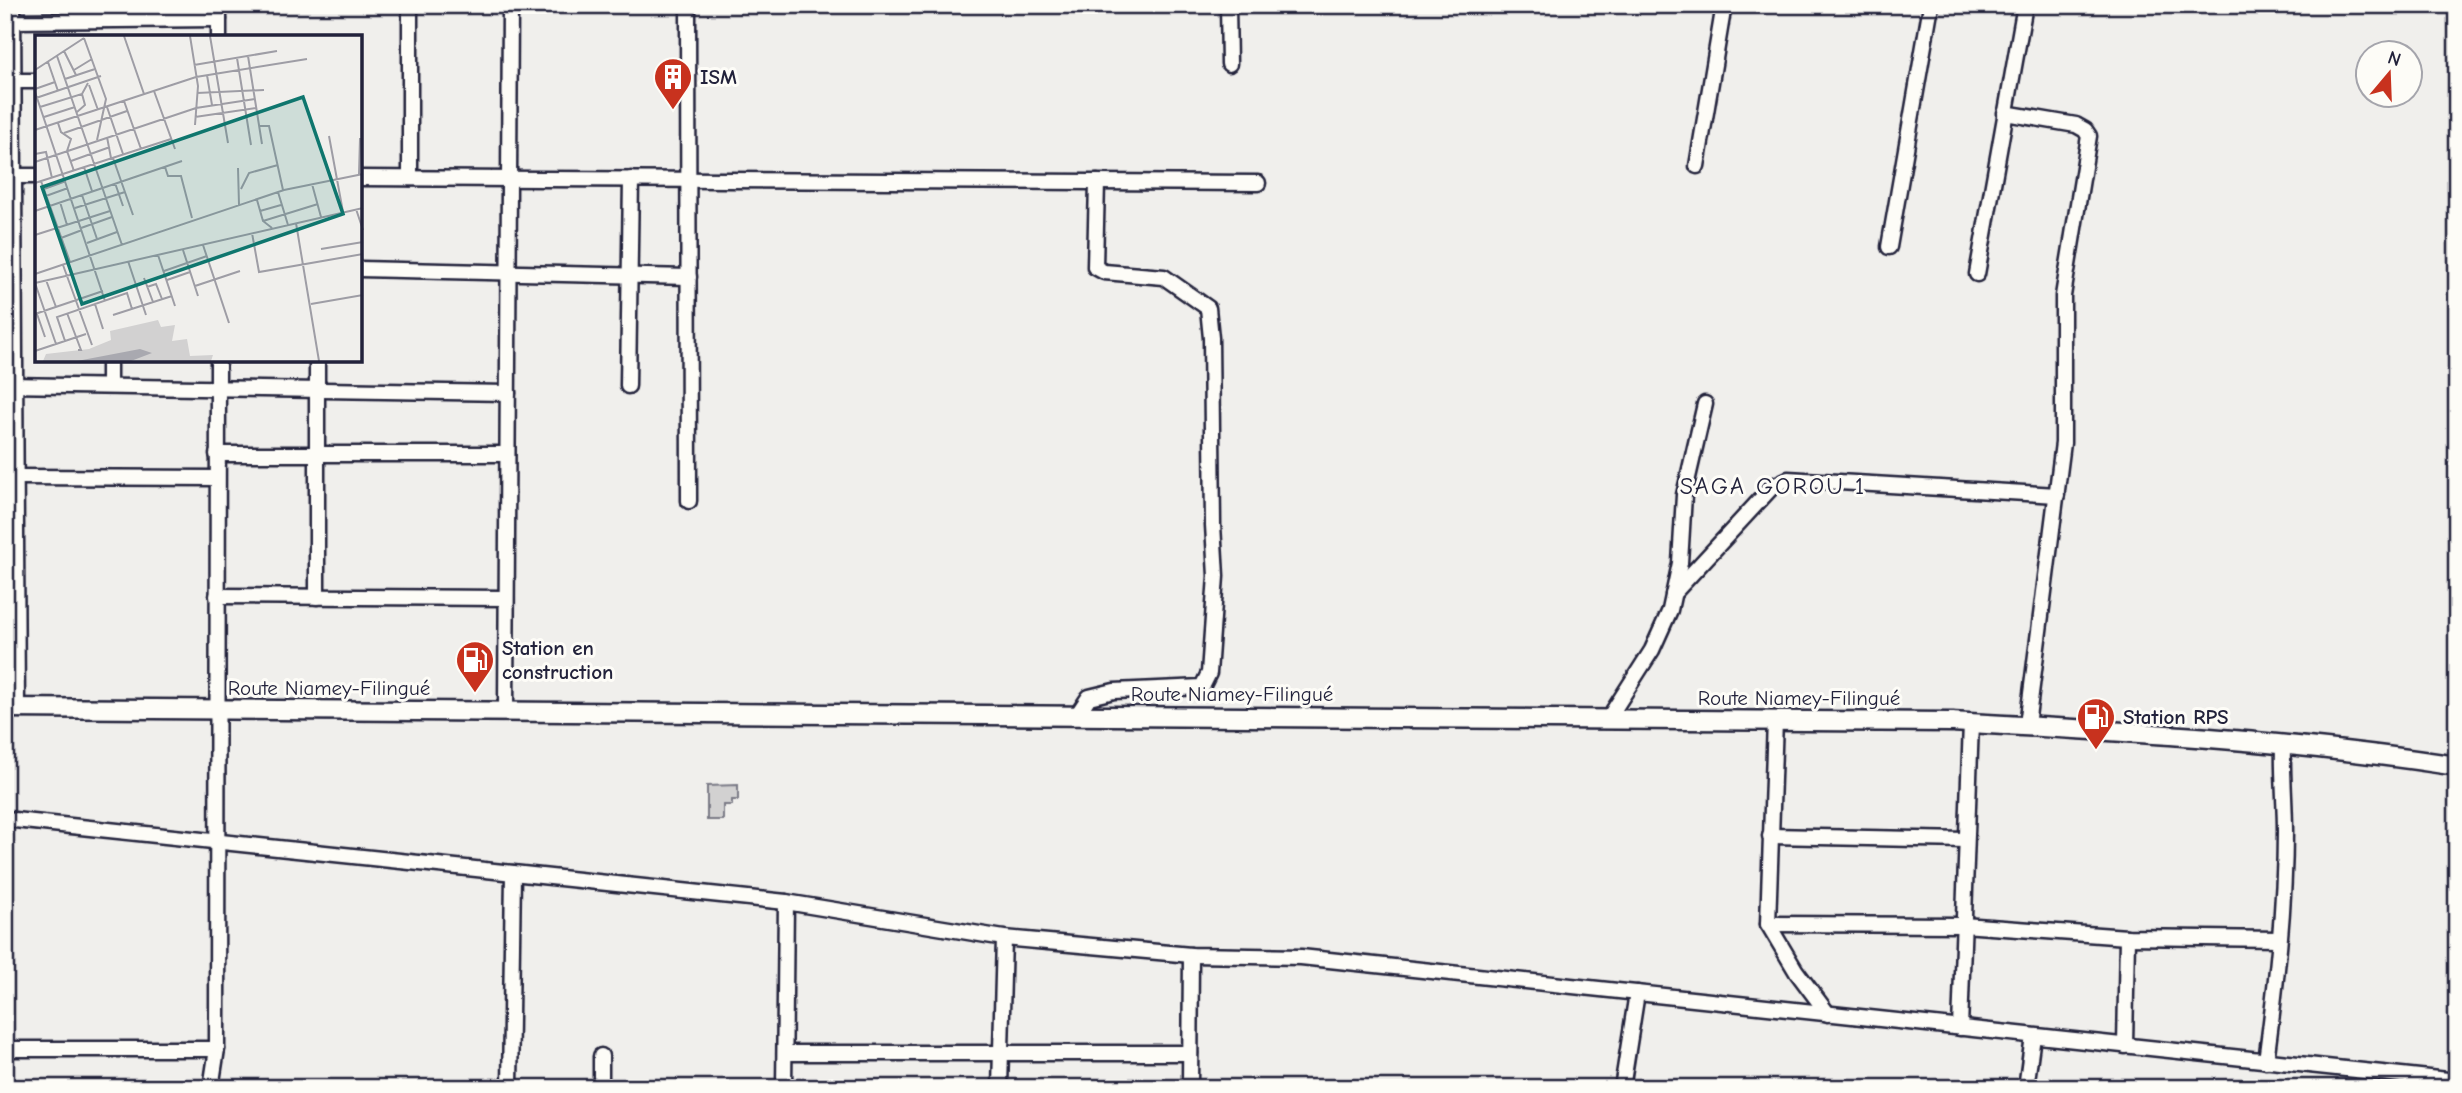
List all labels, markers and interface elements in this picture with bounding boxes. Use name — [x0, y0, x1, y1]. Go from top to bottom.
inset map — [35, 35, 362, 362]
north arrow — [2354, 38, 2424, 108]
text: N — [2385, 46, 2404, 71]
building icon: ISM — [652, 56, 694, 111]
place label: ISM — [700, 65, 737, 89]
district label: SAGA GOROU 1 — [1680, 472, 1866, 500]
place label: Station en construction — [502, 636, 613, 684]
fuel station icon: Station en construction — [454, 639, 496, 694]
street label: Route Niamey-Filingué — [228, 676, 430, 700]
street label: Route Niamey-Filingué — [1131, 682, 1333, 706]
street label: Route Niamey-Filingué — [1698, 686, 1900, 710]
fuel station icon: Station RPS — [2075, 696, 2117, 751]
place label: Station RPS — [2123, 705, 2229, 729]

